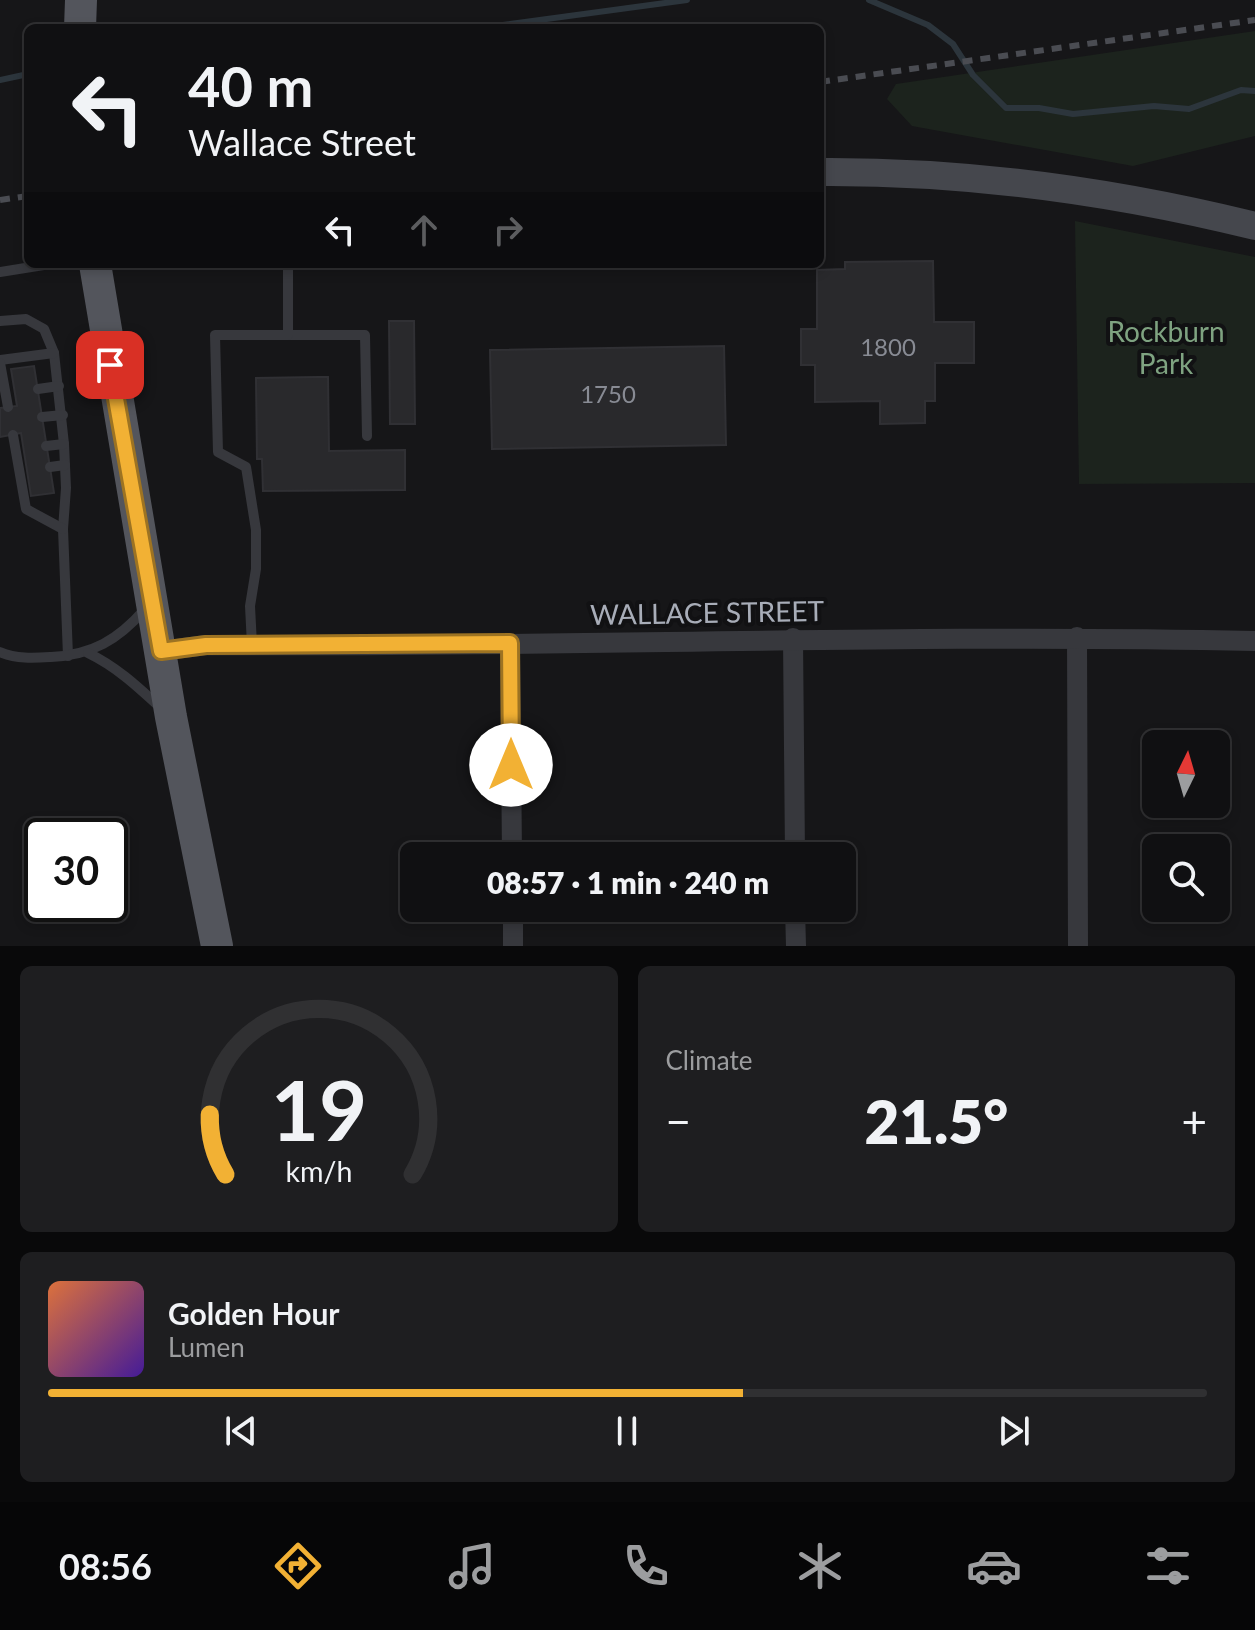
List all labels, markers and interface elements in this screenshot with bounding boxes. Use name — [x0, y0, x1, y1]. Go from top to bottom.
text: 40 m — [188, 52, 313, 119]
icon: left — [56, 56, 160, 160]
text: Wallace Street — [188, 120, 416, 164]
icon: left — [318, 208, 362, 252]
icon: ahead — [402, 208, 446, 252]
icon: right — [486, 208, 530, 252]
park label: Rockburn Park — [1107, 314, 1225, 380]
pin — [76, 331, 144, 399]
house number: 1800 — [860, 332, 916, 361]
icon: arrive — [88, 343, 132, 387]
house number: 1750 — [580, 379, 636, 408]
street label: WALLACE STREET — [590, 593, 825, 631]
position arrow — [469, 723, 553, 807]
north arrow — [1142, 730, 1230, 818]
map controls — [1142, 730, 1230, 922]
speed limit sign: 30 — [24, 818, 128, 922]
button: search — [1142, 834, 1230, 922]
text: 08:57 · 1 min · 240 m — [487, 864, 769, 900]
text: Climate — [666, 1044, 752, 1076]
text: 19 — [271, 1059, 367, 1159]
text: 21.5° — [864, 1085, 1008, 1157]
text: − — [666, 1095, 691, 1147]
text: + — [1181, 1095, 1207, 1147]
text: km/h — [285, 1154, 352, 1188]
text: Golden Hour — [168, 1295, 340, 1331]
text: Lumen — [168, 1331, 245, 1363]
icon: previous — [219, 1409, 263, 1453]
icon: pause — [605, 1409, 649, 1453]
icon: next — [992, 1409, 1036, 1453]
icon: directions — [270, 1538, 326, 1594]
icon: music — [444, 1538, 500, 1594]
icon: phone — [618, 1538, 674, 1594]
icon: climate — [792, 1538, 848, 1594]
icon: car — [966, 1538, 1022, 1594]
icon: filters — [1140, 1538, 1196, 1594]
text: 08:56 — [59, 1544, 152, 1588]

